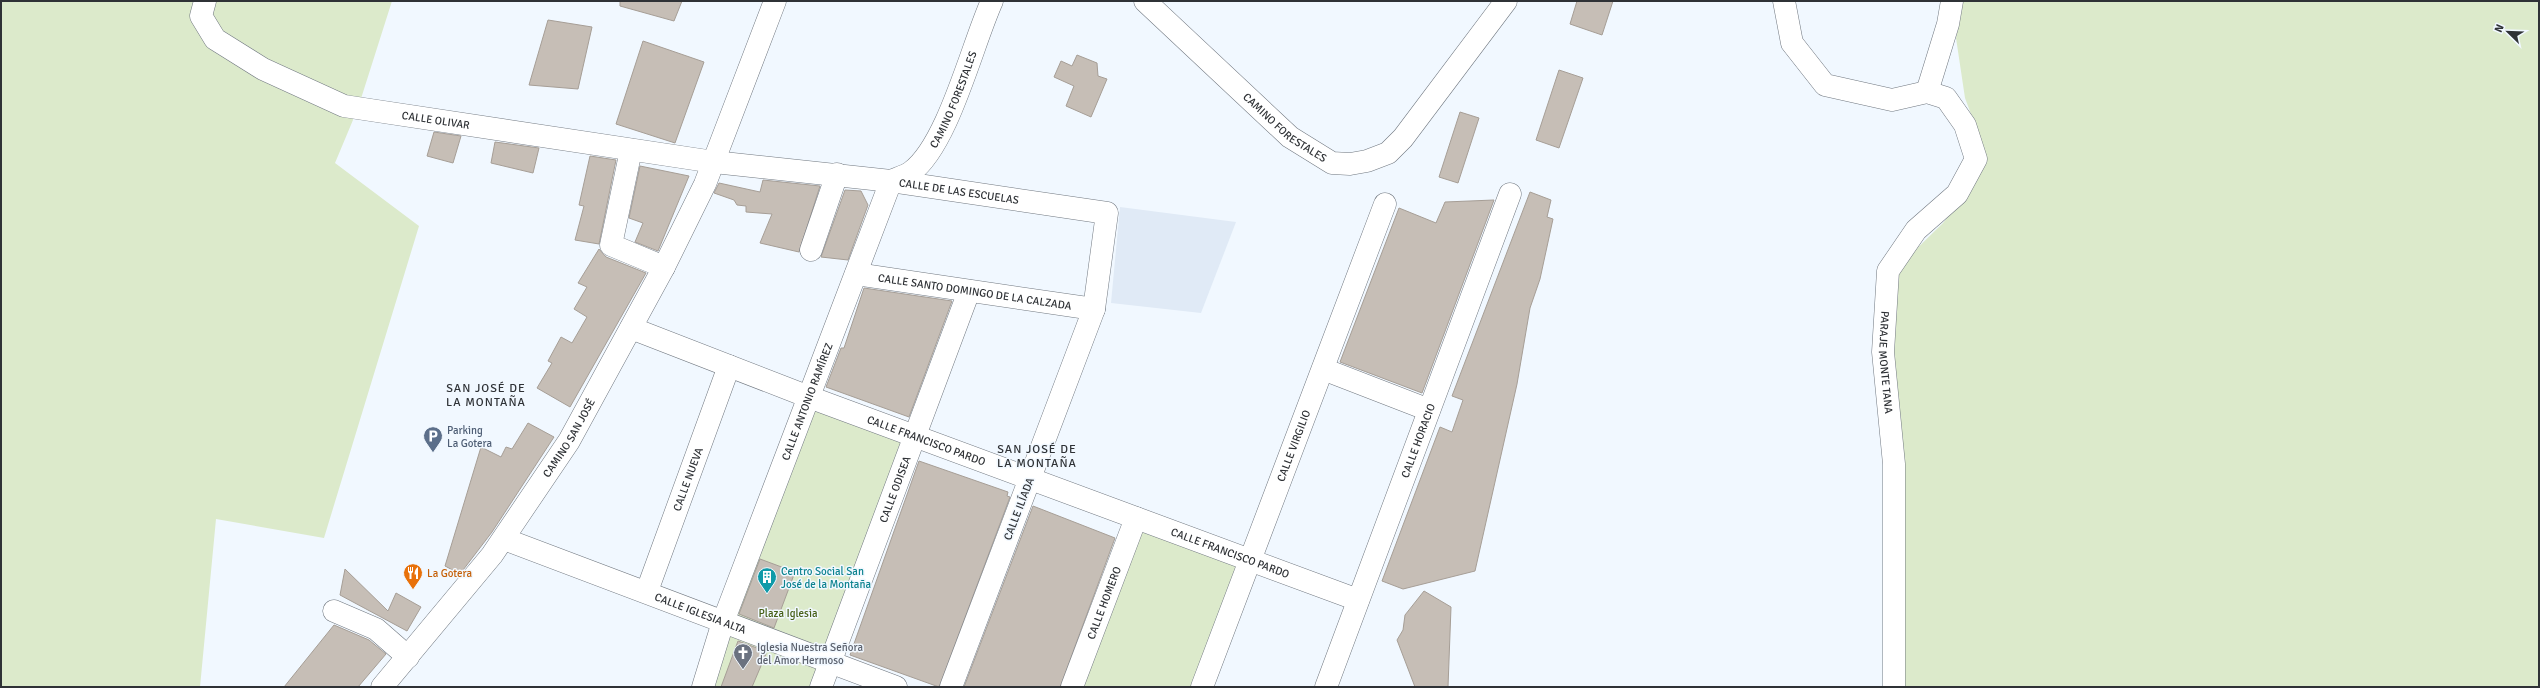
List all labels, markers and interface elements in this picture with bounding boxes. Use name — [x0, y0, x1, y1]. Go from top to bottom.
north arrow — [2488, 12, 2528, 52]
text: N — [2492, 22, 2507, 34]
street label: CAMINO FORESTALES — [927, 49, 979, 150]
street label: CAMINO FORESTALES — [1241, 90, 1329, 165]
street label: CALLE OLIVAR — [401, 108, 471, 132]
street label: CALLE DE LAS ESCUELAS — [898, 176, 1020, 206]
street label: CALLE SANTO DOMINGO DE LA CALZADA — [877, 271, 1073, 312]
street label: PARAJE MONTE TANA — [1876, 311, 1896, 414]
street label: CALLE ANTONIO RAMÍREZ — [779, 341, 835, 462]
district label: SAN JOSÉ DE LA MONTAÑA — [446, 381, 526, 410]
street label: CAMINO SAN JOSÉ — [540, 396, 597, 480]
street label: CALLE HORACIO — [1398, 402, 1438, 480]
street label: CALLE VIRGILIO — [1274, 408, 1313, 483]
street label: CALLE FRANCISCO PARDO — [865, 413, 987, 468]
place label: Parking La Gotera — [447, 424, 493, 450]
parking icon: Parking La Gotera — [422, 425, 444, 453]
district label: SAN JOSÉ DE LA MONTAÑA — [997, 442, 1077, 471]
street label: CALLE NUEVA — [670, 445, 705, 513]
street label: CALLE ODISEA — [877, 454, 913, 524]
street label: CALLE ILÍADA — [1000, 475, 1037, 542]
street label: CALLE FRANCISCO PARDO — [1169, 525, 1291, 581]
restaurant icon: La Gotera — [402, 562, 424, 590]
place label: Centro Social San José de la Montaña — [781, 565, 871, 591]
street label: CALLE HOMERO — [1084, 565, 1124, 641]
building icon: Centro Social San José de la Montaña — [756, 566, 778, 594]
place label: La Gotera — [427, 567, 473, 580]
street label: CALLE IGLESIA ALTA — [653, 590, 748, 636]
park label: Plaza Iglesia — [758, 607, 818, 620]
place label: Iglesia Nuestra Señora del Amor Hermoso — [757, 641, 863, 667]
church icon: Iglesia Nuestra Señora del Amor Hermoso — [732, 642, 754, 670]

